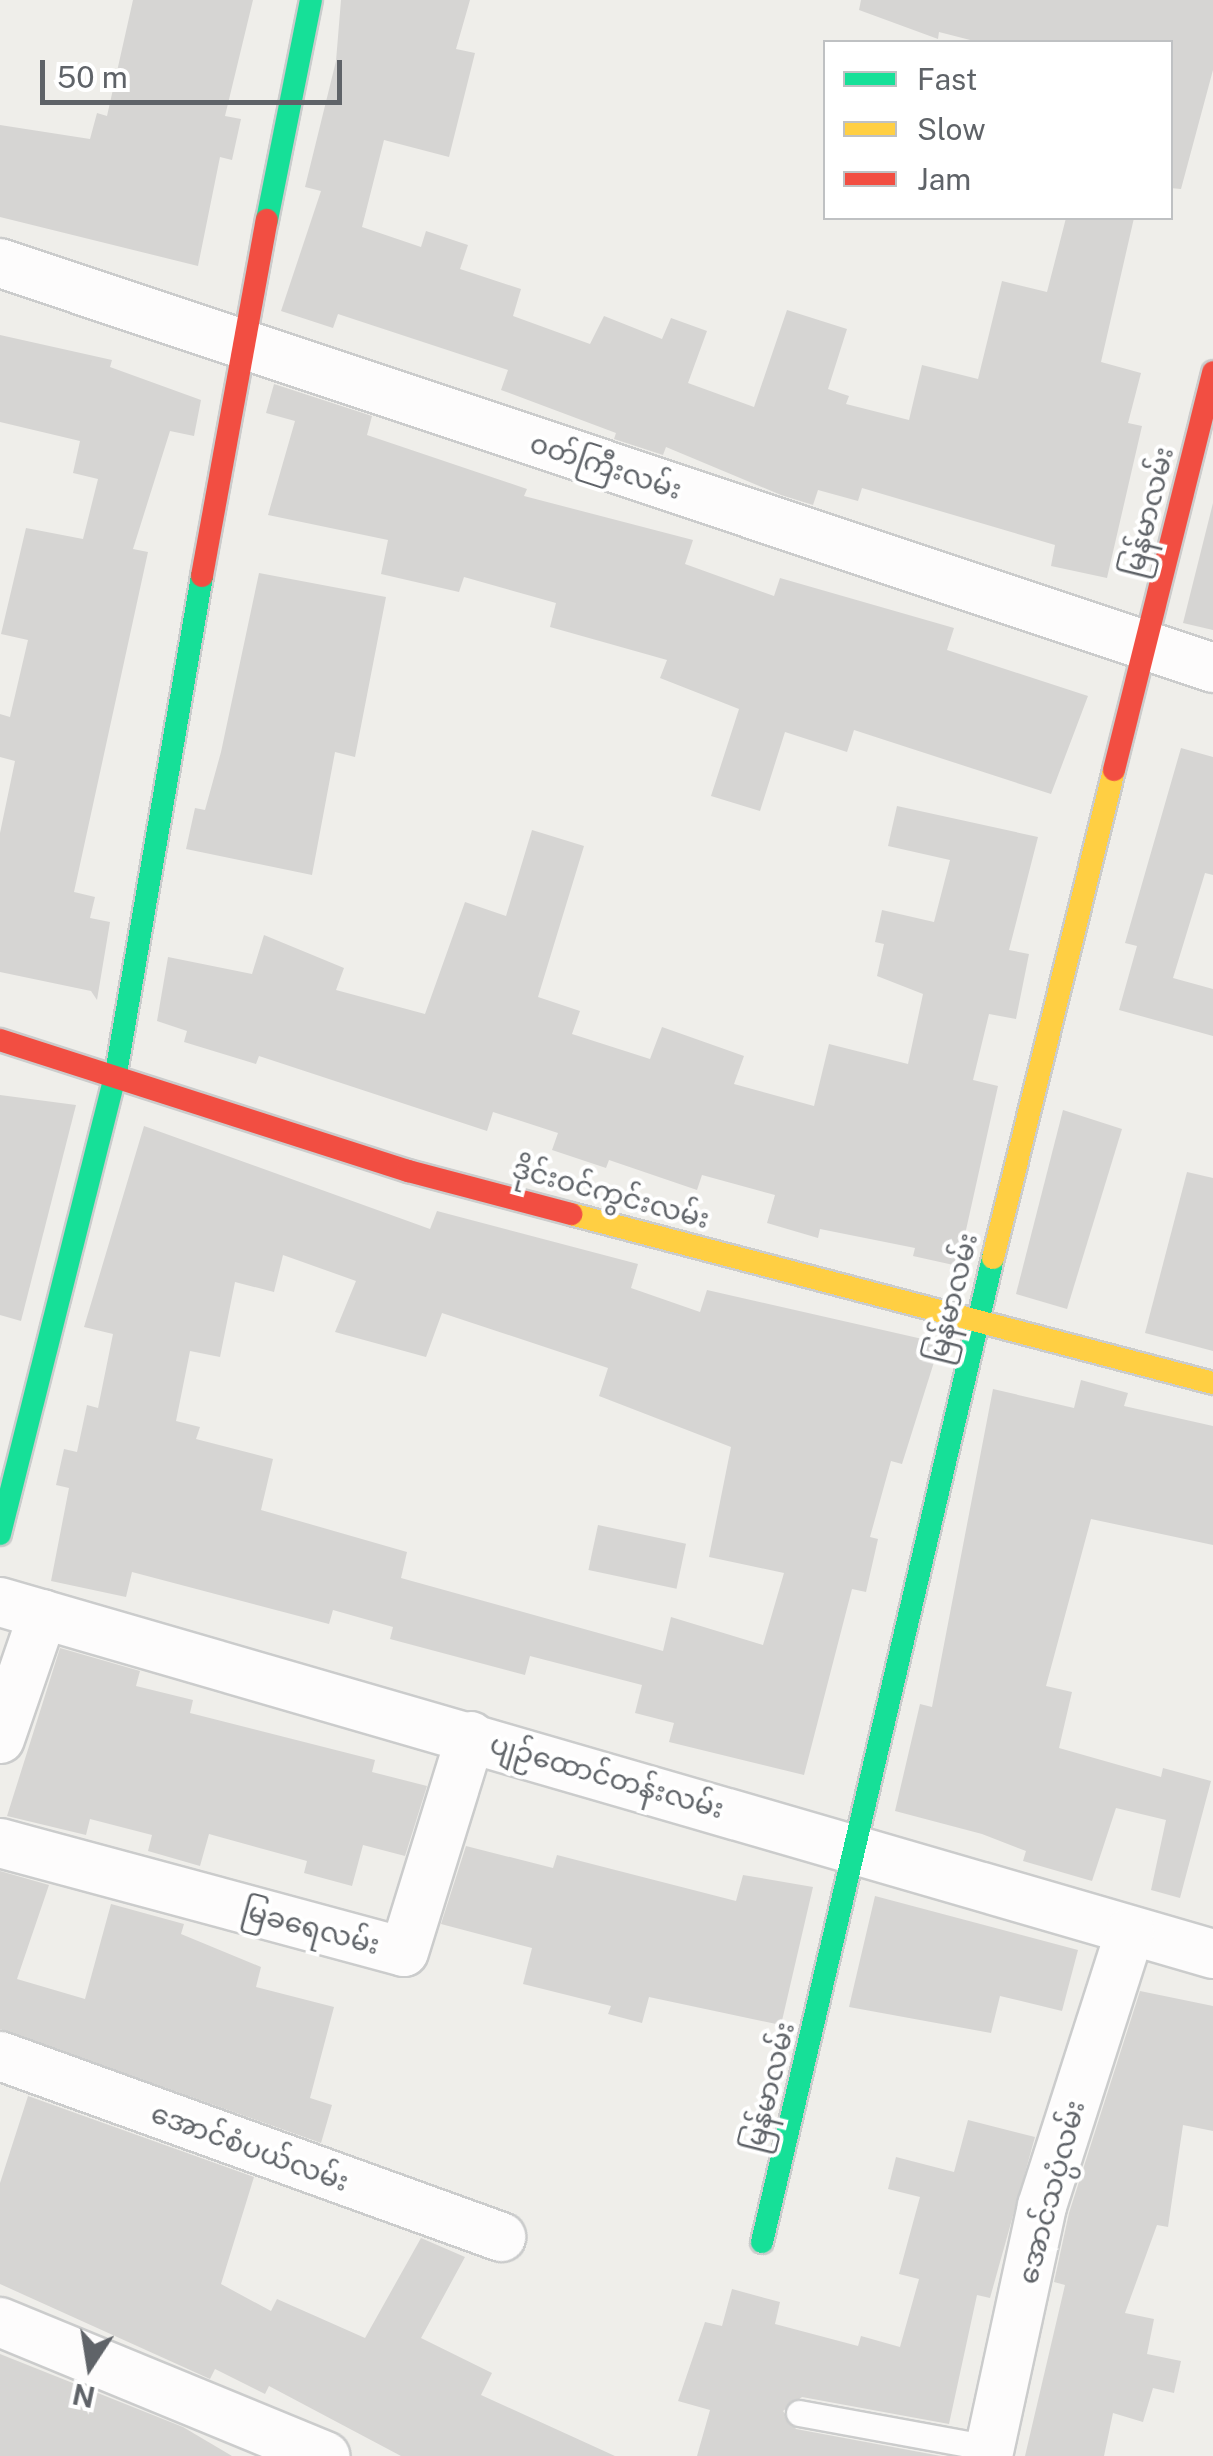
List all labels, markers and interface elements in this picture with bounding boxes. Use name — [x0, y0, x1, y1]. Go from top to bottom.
scale bar — [45, 40, 348, 102]
legend — [823, 40, 1173, 220]
text: 50 m — [57, 59, 128, 95]
text: Fast — [917, 61, 977, 97]
text: Slow — [917, 111, 986, 147]
text: Jam — [917, 161, 971, 197]
street label: ၀တ်ကြီးလမ်း — [526, 426, 686, 506]
street label: မြန်မာလမ်း — [1116, 443, 1180, 581]
street label: ဒိုင်းဝင်ကွင်းလမ်း — [509, 1151, 713, 1235]
street label: မြန်မာလမ်း — [920, 1229, 984, 1367]
street label: ပျဉ်ထောင်တန်းလမ်း — [486, 1727, 728, 1825]
street label: မြခရေလမ်း — [239, 1893, 383, 1961]
street label: မြန်မာလမ်း — [737, 2018, 801, 2156]
street label: အောင်စံပယ်လမ်း — [147, 2096, 353, 2198]
street label: အောင်သပ္ပံလမ်း — [1010, 2096, 1092, 2288]
north arrow — [40, 2316, 140, 2416]
text: N — [70, 2377, 98, 2414]

